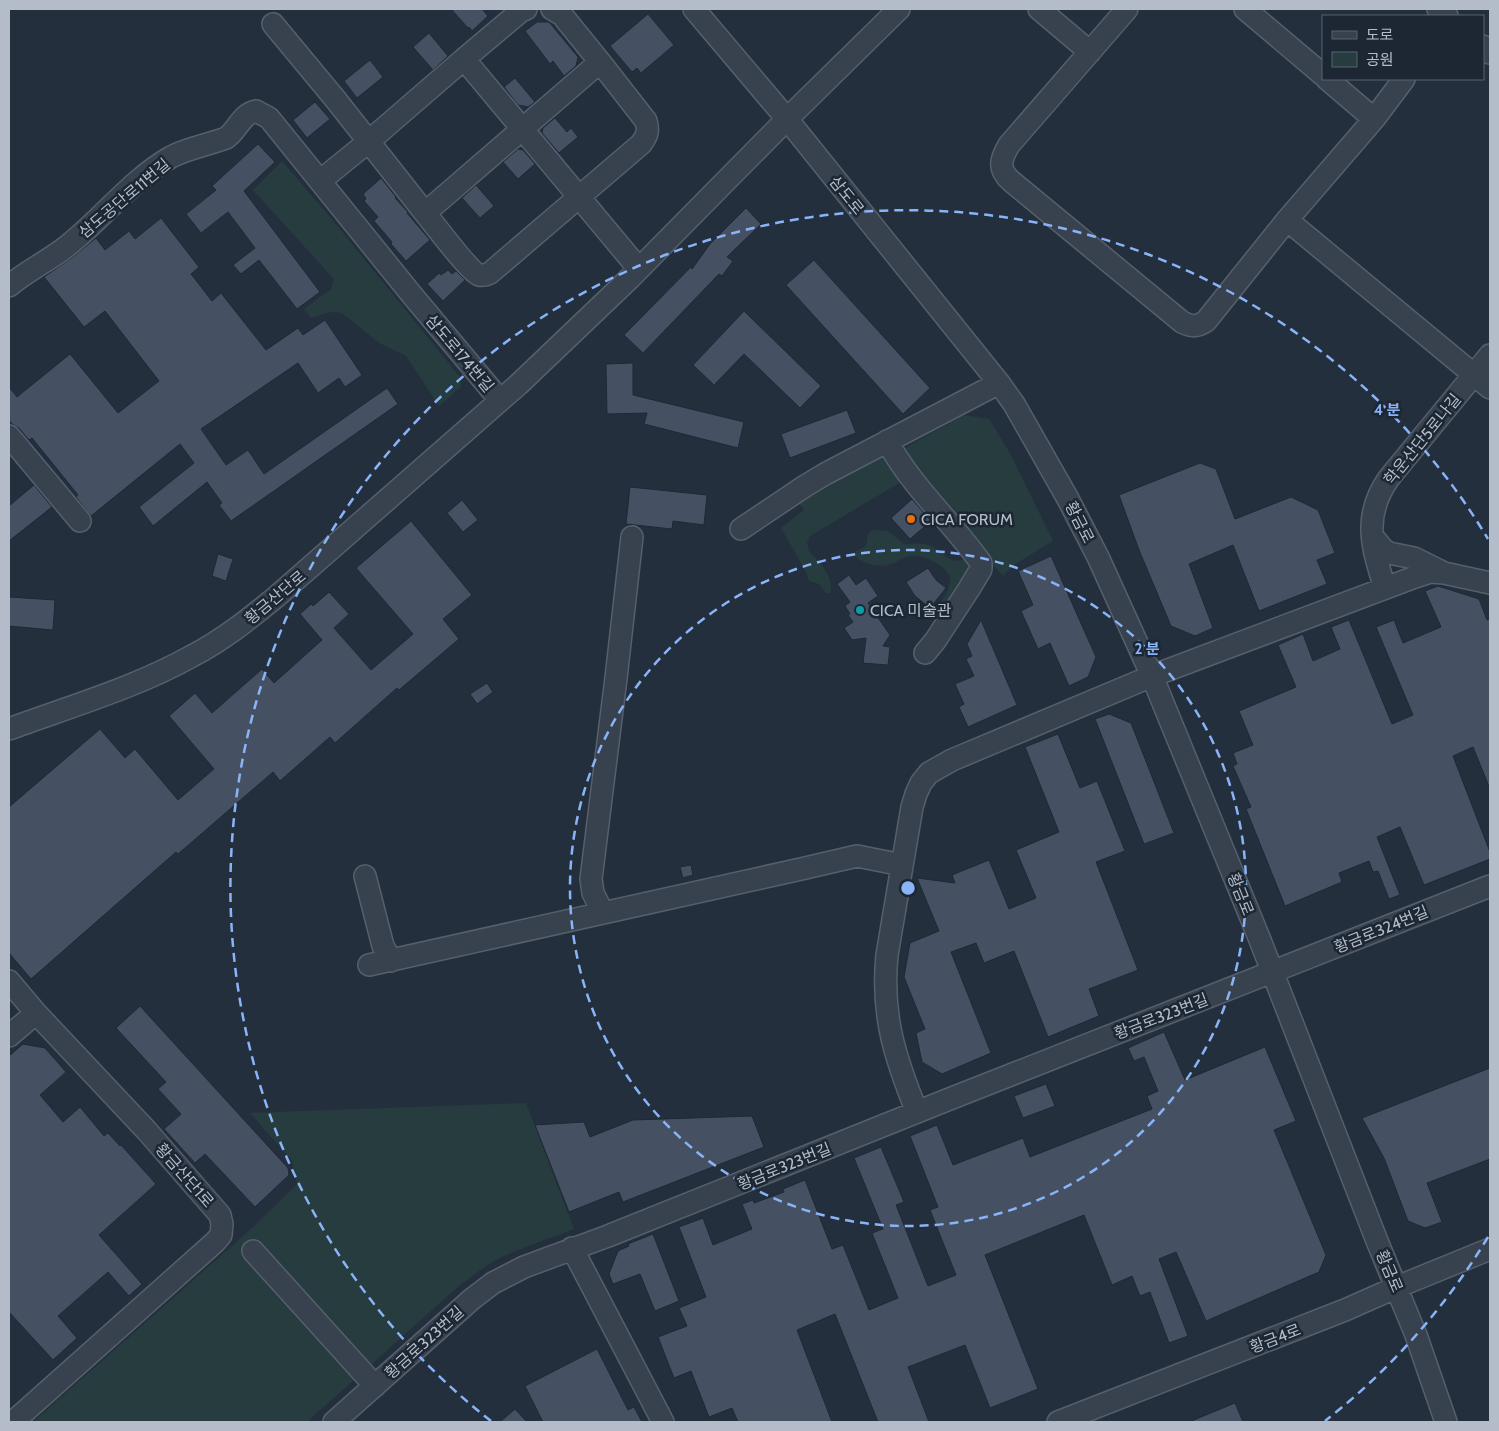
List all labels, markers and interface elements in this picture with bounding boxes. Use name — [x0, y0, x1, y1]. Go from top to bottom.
legend — [1322, 15, 1484, 80]
text: 도로 — [1366, 26, 1394, 44]
text: 공원 — [1366, 51, 1394, 69]
street label: 삼도공단로11번길 — [75, 155, 174, 242]
street label: 삼도로 — [825, 172, 868, 219]
street label: 삼도로174번길 — [422, 311, 498, 396]
street label: 학운산단5로나길 — [1380, 390, 1465, 489]
text: 4 분 — [1374, 401, 1400, 419]
street label: 황금로 — [1061, 498, 1098, 546]
place label: CICA FORUM — [921, 510, 1013, 529]
marker: CICA FORUM — [905, 513, 917, 525]
street label: 황금산단로 — [241, 566, 310, 628]
place label: CICA 미술관 — [870, 601, 952, 620]
marker: CICA 미술관 — [854, 604, 866, 616]
text: 2 분 — [1134, 640, 1160, 658]
street label: 황금로 — [1223, 870, 1258, 918]
centre of rings — [899, 879, 917, 897]
street label: 황금로324번길 — [1331, 902, 1431, 957]
street label: 황금로323번길 — [1111, 990, 1211, 1043]
street label: 황금산단1로 — [152, 1139, 218, 1212]
street label: 황금로323번길 — [735, 1139, 834, 1194]
street label: 황금로 — [1372, 1247, 1407, 1295]
street label: 황금로323번길 — [381, 1302, 468, 1383]
street label: 황금4로 — [1247, 1320, 1304, 1357]

